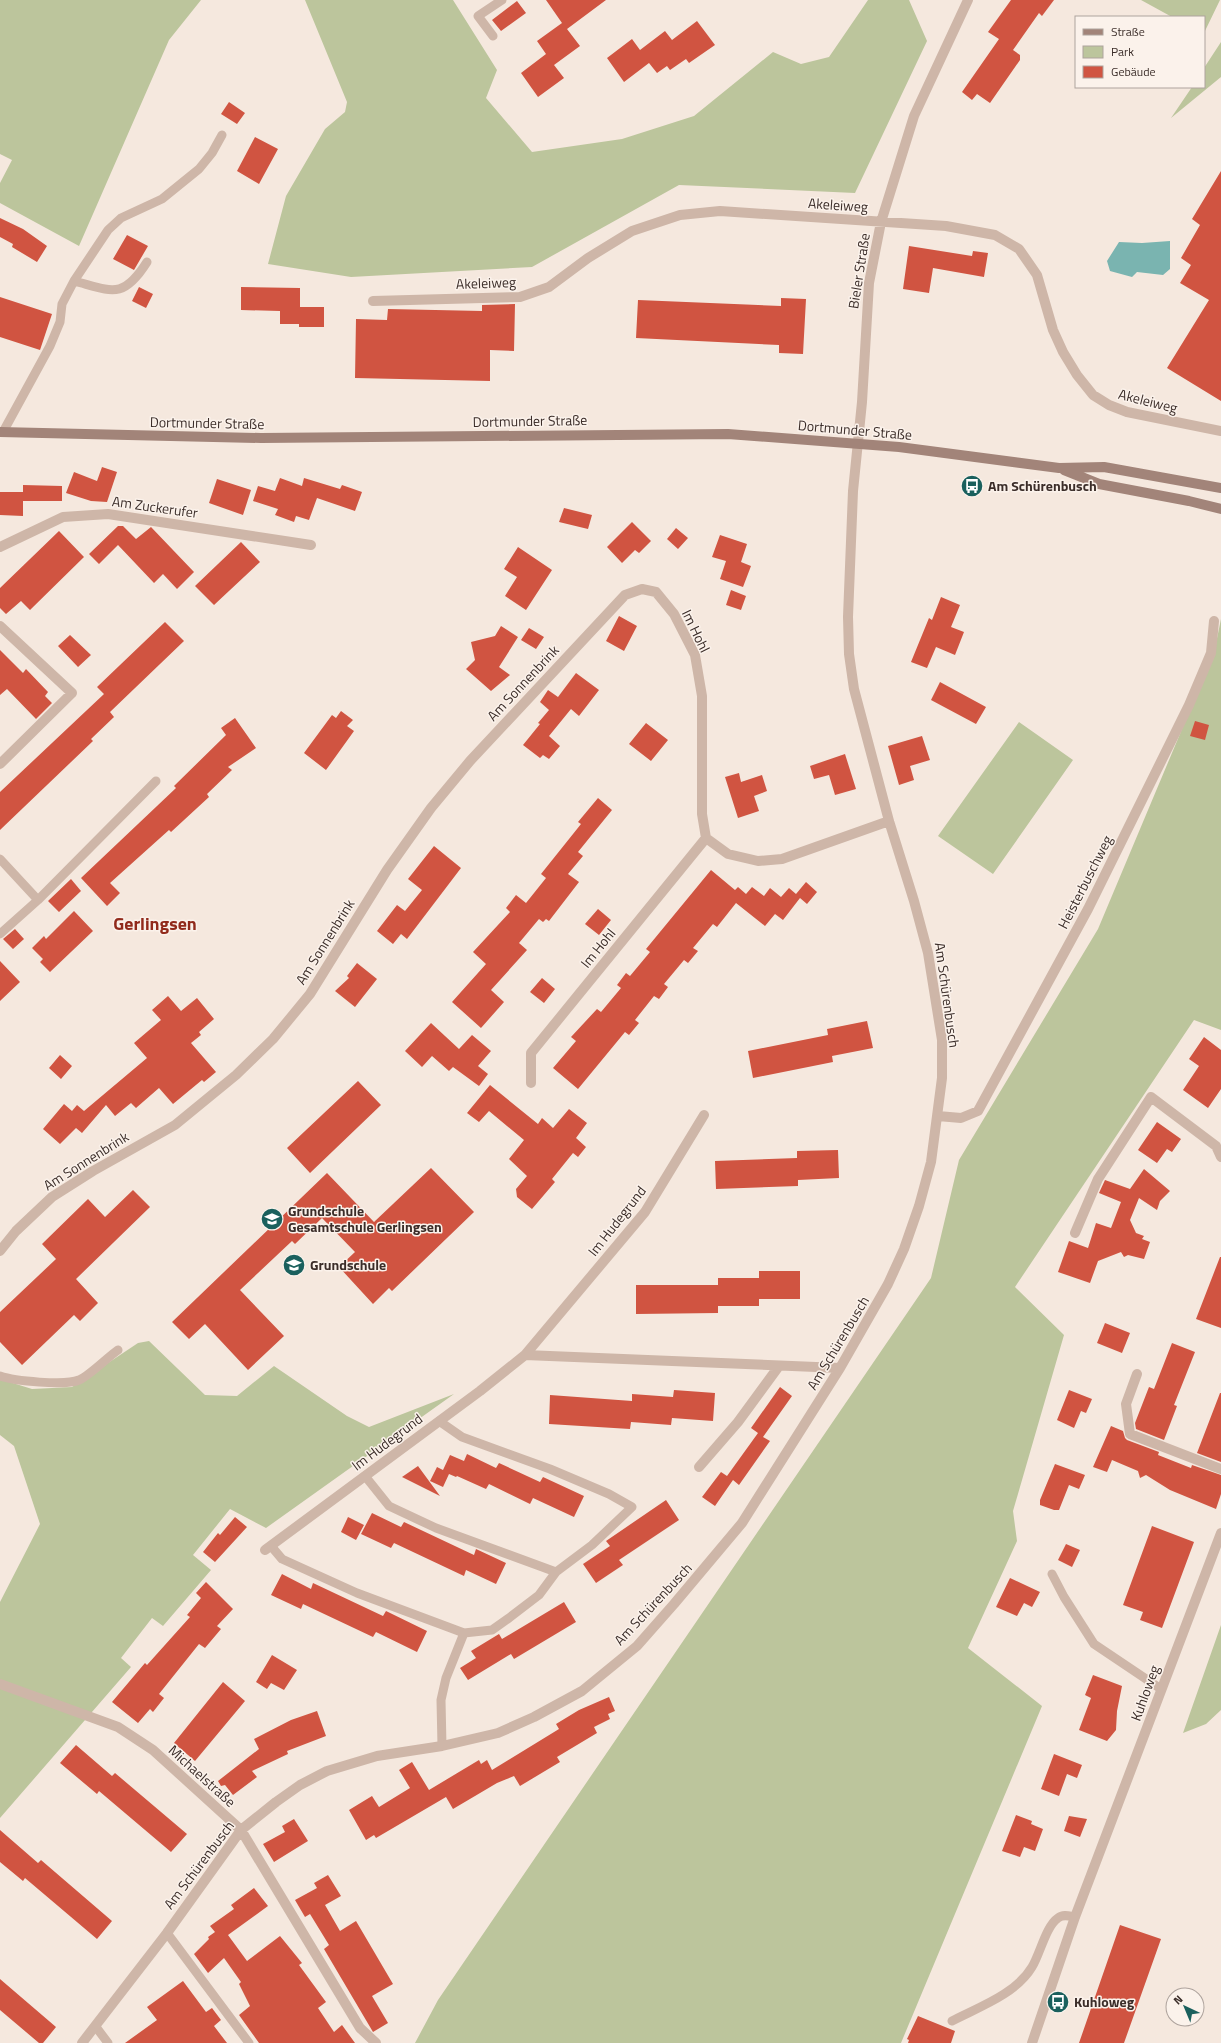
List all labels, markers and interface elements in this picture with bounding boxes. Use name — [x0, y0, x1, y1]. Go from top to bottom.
legend — [1075, 16, 1205, 88]
text: Straße — [1111, 22, 1145, 41]
text: Park — [1111, 42, 1134, 61]
text: Gebäude — [1111, 62, 1156, 81]
street label: Akeleiweg — [807, 192, 869, 217]
street label: Bieler Straße — [842, 232, 875, 310]
street label: Akeleiweg — [456, 271, 516, 294]
street label: Akeleiweg — [1116, 383, 1180, 418]
street label: Dortmunder Straße — [473, 409, 587, 432]
street label: Dortmunder Straße — [150, 411, 264, 434]
street label: Dortmunder Straße — [797, 414, 913, 445]
bus stop icon: Am Schürenbusch — [959, 473, 985, 499]
place label: Am Schürenbusch — [988, 475, 1097, 496]
street label: Am Zuckerufer — [111, 490, 199, 523]
street label: Im Hohl — [677, 606, 716, 656]
street label: Am Sonnenbrink — [482, 640, 564, 725]
street label: Heisterbuschweg — [1052, 831, 1117, 932]
street label: Am Sonnenbrink — [290, 895, 359, 989]
district label: Gerlingsen — [113, 910, 197, 937]
street label: Im Hohl — [575, 923, 620, 972]
street label: Am Schürenbusch — [930, 941, 965, 1049]
street label: Am Sonnenbrink — [39, 1126, 133, 1195]
street label: Im Hudegrund — [582, 1181, 651, 1260]
place label: Grundschule Gesamtschule Gerlingsen — [288, 1200, 442, 1237]
school or university icon: Grundschule Gesamtschule Gerlingsen — [259, 1206, 285, 1232]
school or university icon: Grundschule — [281, 1252, 307, 1278]
place label: Grundschule — [310, 1254, 386, 1275]
street label: Am Schürenbusch — [801, 1292, 874, 1394]
street label: Im Hudegrund — [347, 1408, 427, 1475]
street label: Am Schürenbusch — [609, 1558, 696, 1650]
street label: Kuhloweg — [1125, 1662, 1164, 1724]
street label: Michaelstraße — [164, 1740, 241, 1812]
street label: Am Schürenbusch — [158, 1816, 239, 1913]
north arrow — [1165, 1987, 1205, 2027]
bus stop icon: Kuhloweg — [1045, 1989, 1071, 2015]
place label: Kuhloweg — [1074, 1991, 1135, 2012]
text: N — [1170, 1991, 1186, 2008]

